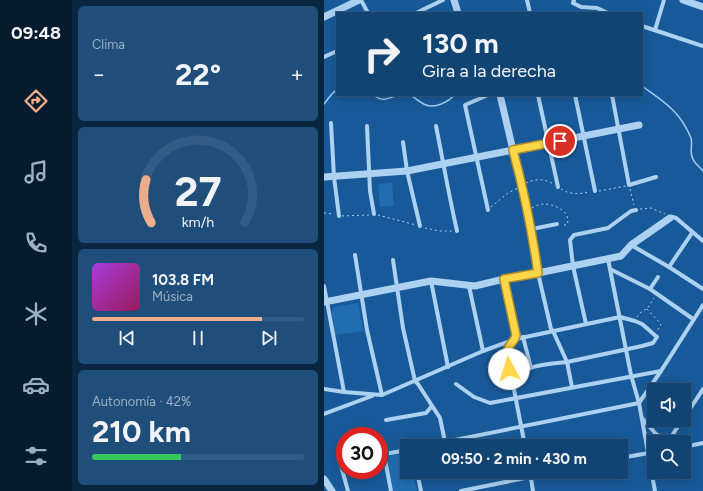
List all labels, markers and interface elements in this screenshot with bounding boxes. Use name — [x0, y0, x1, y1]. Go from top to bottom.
text: 09:48 — [11, 22, 61, 44]
text: 130 m — [422, 26, 499, 60]
icon: right — [356, 28, 408, 80]
text: Clima — [92, 37, 125, 52]
text: 22° — [175, 56, 221, 93]
text: Gira a la derecha — [422, 60, 556, 82]
text: − — [92, 61, 106, 88]
text: + — [290, 61, 304, 88]
icon: directions — [22, 87, 50, 115]
pin — [543, 124, 577, 158]
icon: arrive — [549, 130, 571, 152]
icon: music — [22, 158, 50, 186]
text: 27 — [174, 166, 222, 216]
text: km/h — [182, 212, 214, 230]
icon: phone — [22, 229, 50, 257]
text: 103.8 FM — [152, 271, 214, 289]
text: Música — [152, 289, 193, 304]
icon: climate — [22, 300, 50, 328]
icon: previous — [116, 327, 138, 349]
icon: pause — [187, 327, 209, 349]
icon: next — [258, 327, 280, 349]
position arrow — [488, 348, 530, 390]
icon: car — [22, 371, 50, 399]
map controls — [647, 383, 691, 479]
button: sound — [647, 383, 691, 427]
text: Autonomía · 42% — [92, 394, 191, 409]
text: 210 km — [92, 413, 191, 450]
speed limit sign: 30 — [336, 427, 388, 479]
button: search — [647, 435, 691, 479]
icon: filters — [22, 442, 50, 470]
text: 09:50 · 2 min · 430 m — [441, 450, 587, 468]

